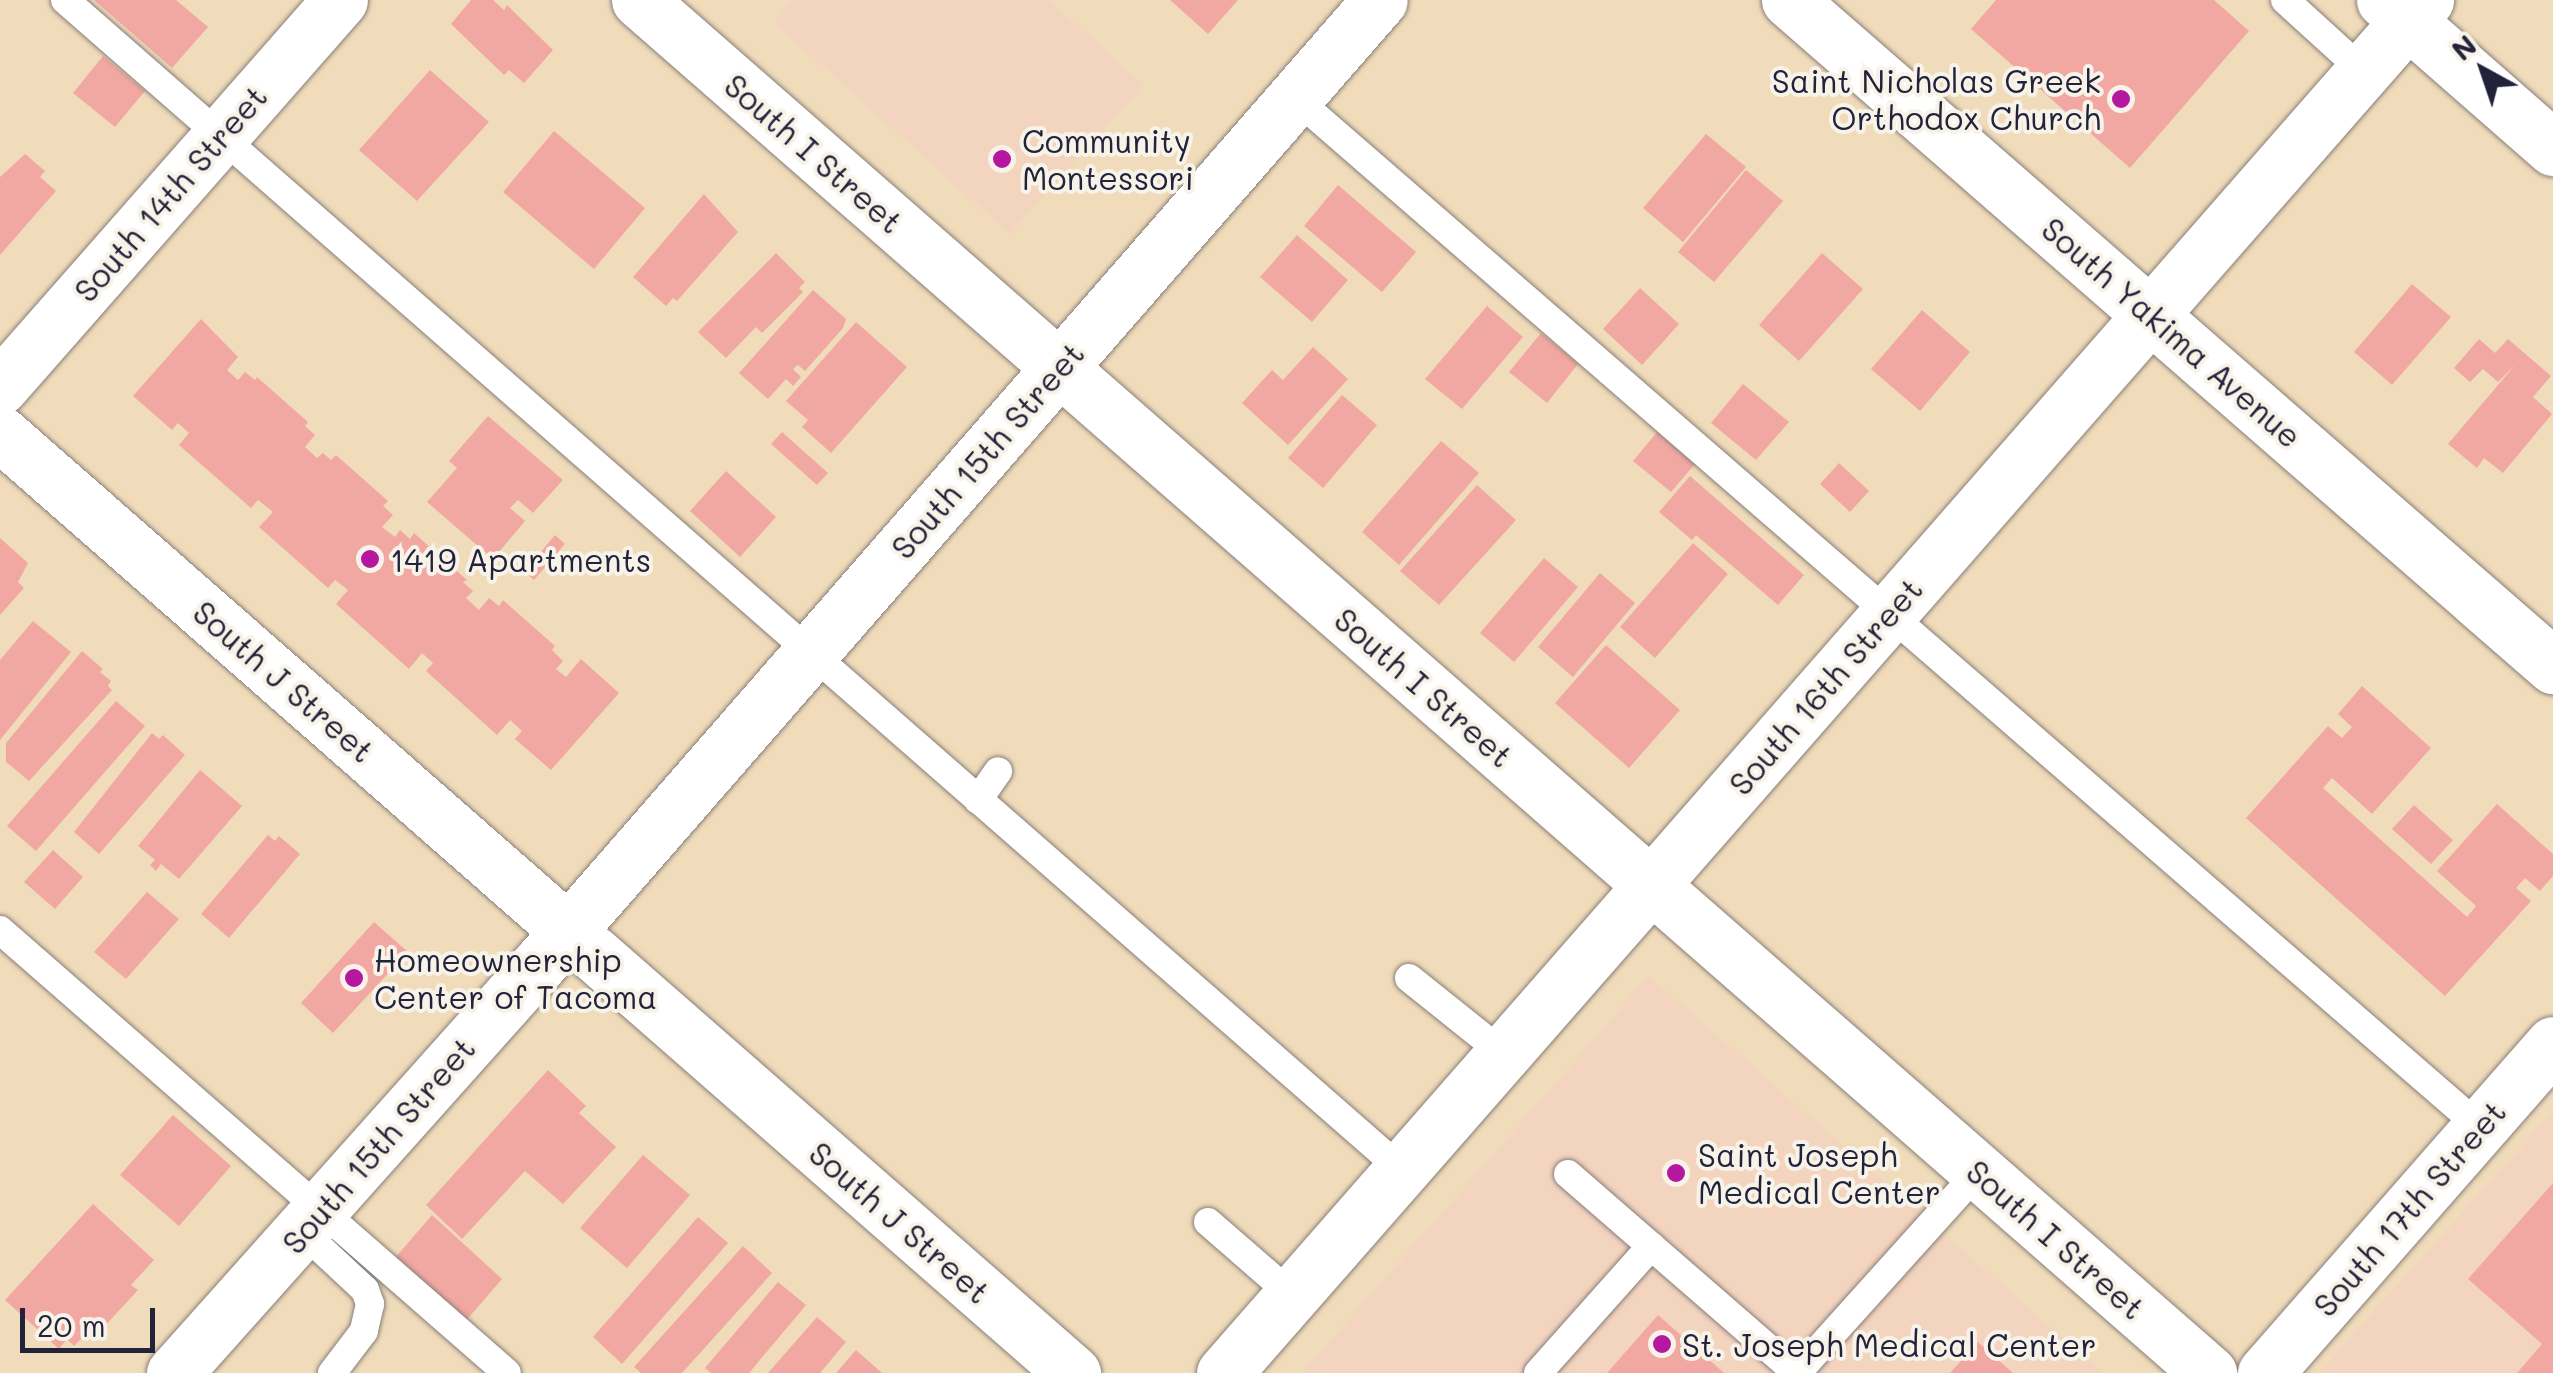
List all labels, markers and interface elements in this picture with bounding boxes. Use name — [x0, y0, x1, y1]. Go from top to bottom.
north arrow — [2433, 20, 2533, 120]
text: N — [2444, 26, 2483, 68]
place label: Saint Nicholas Greek Orthodox Church — [1772, 62, 2101, 137]
street label: South I Street — [717, 65, 911, 241]
street label: South 14th Street — [66, 77, 274, 309]
marker: Saint Nicholas Greek Orthodox Church — [2110, 88, 2132, 110]
place label: Community Montessori — [1022, 122, 1194, 197]
marker: Community Montessori — [991, 148, 1013, 170]
street label: South Yakima Avenue — [2035, 209, 2309, 455]
street label: South 15th Street — [883, 334, 1091, 566]
place label: 1419 Apartments — [390, 540, 651, 578]
marker: 1419 Apartments — [359, 548, 381, 570]
street label: South 16th Street — [1720, 570, 1930, 802]
street label: South J Street — [186, 592, 382, 770]
street label: South I Street — [1327, 599, 1521, 775]
place label: Homeownership Center of Tacoma — [374, 941, 657, 1016]
marker: Homeownership Center of Tacoma — [343, 967, 365, 989]
street label: South 15th Street — [274, 1029, 482, 1261]
street label: South 17th Street — [2305, 1092, 2513, 1324]
street label: South J Street — [802, 1133, 998, 1311]
place label: Saint Joseph Medical Center — [1698, 1136, 1941, 1211]
street label: South I Street — [1959, 1151, 2153, 1327]
marker: Saint Joseph Medical Center — [1663, 1160, 1689, 1186]
scale bar — [25, 1288, 160, 1350]
text: 20 m — [37, 1305, 106, 1345]
place label: St. Joseph Medical Center — [1682, 1325, 2096, 1363]
marker: St. Joseph Medical Center — [1651, 1333, 1673, 1355]

